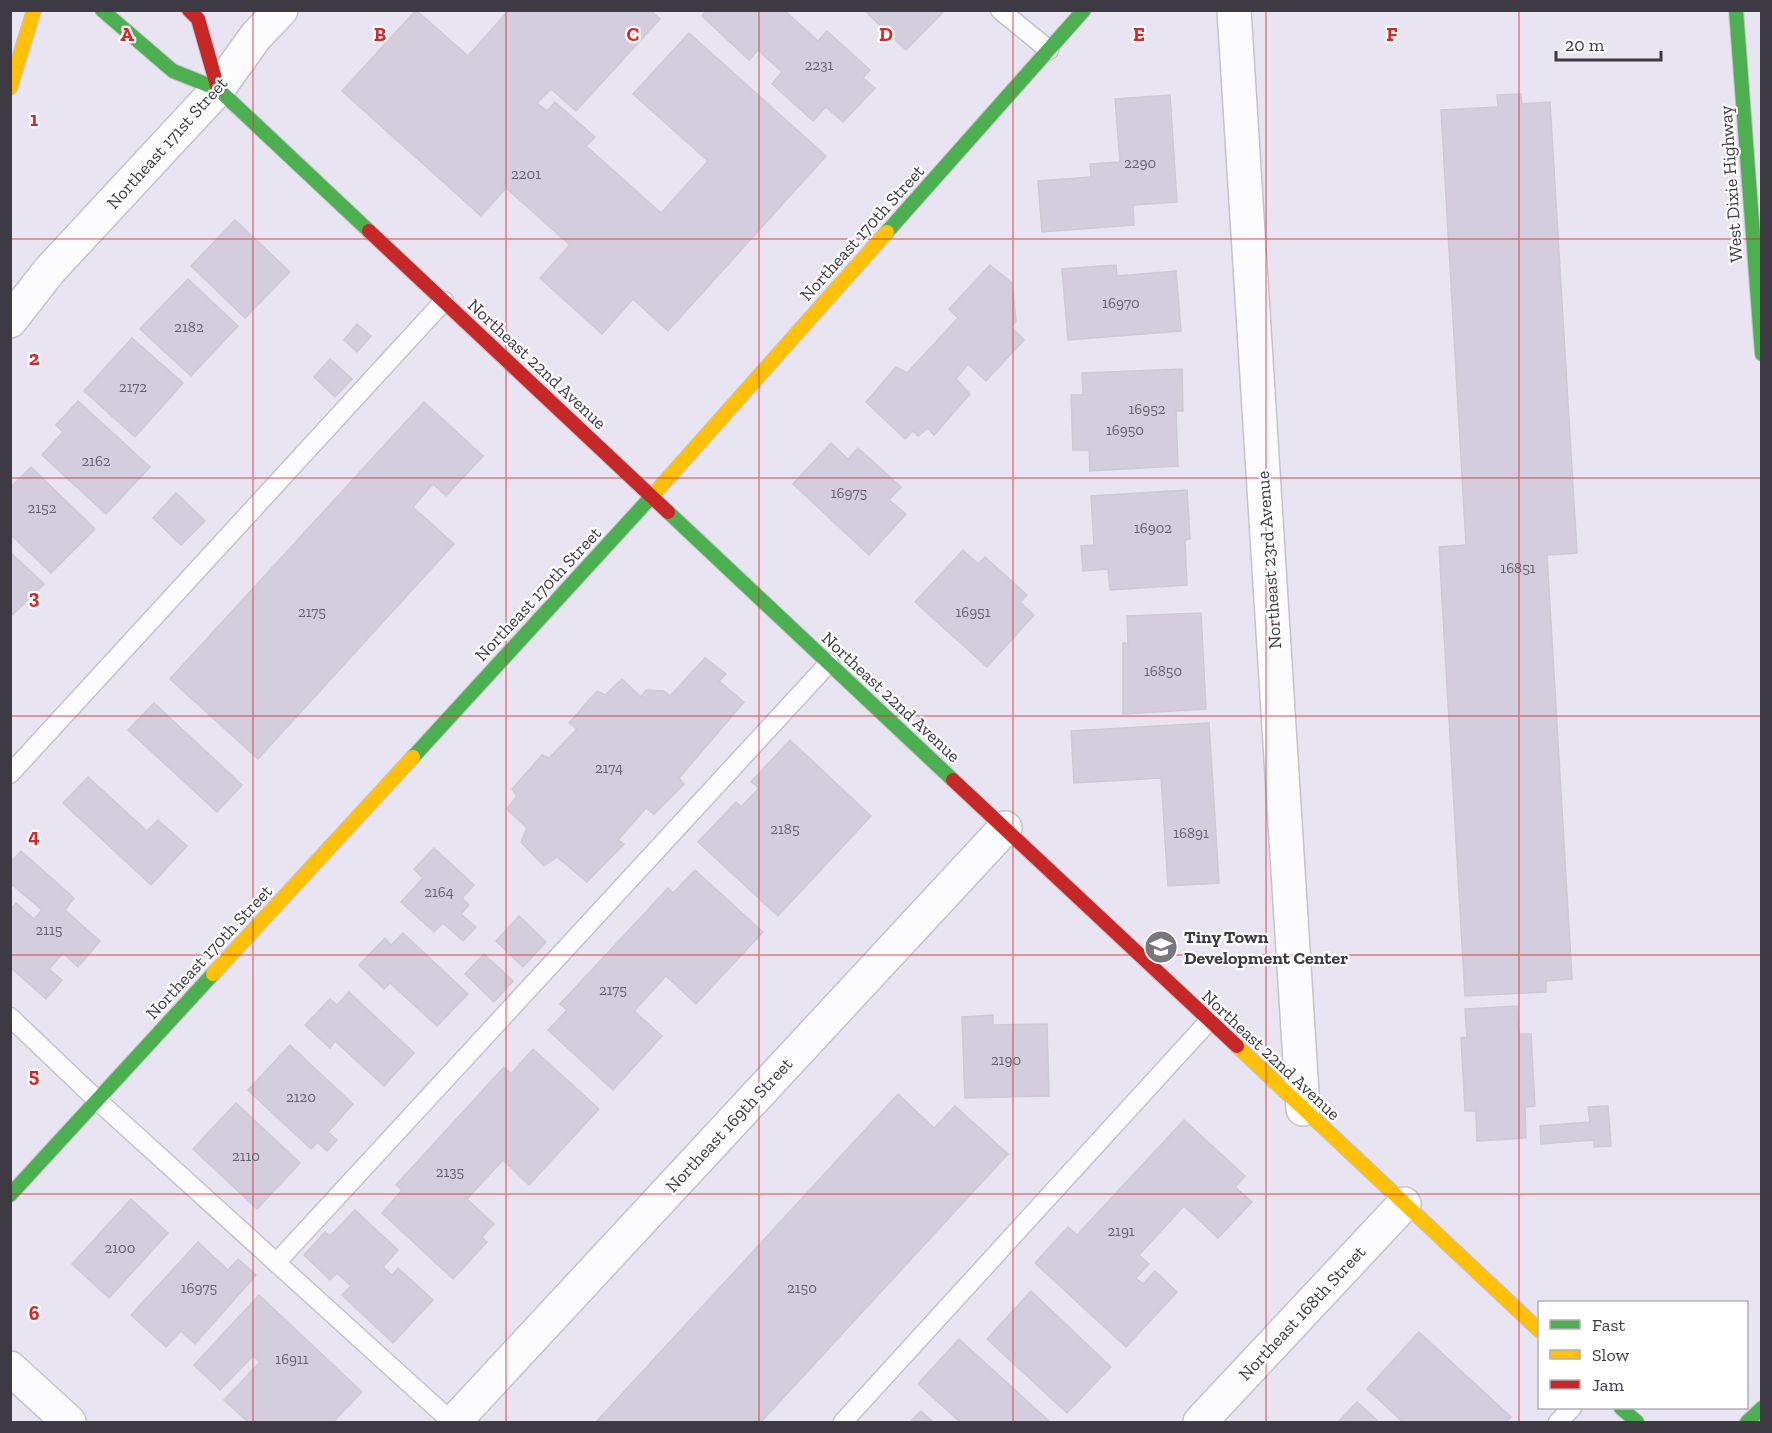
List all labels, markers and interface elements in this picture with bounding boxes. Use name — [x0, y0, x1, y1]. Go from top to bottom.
text: A — [120, 22, 134, 46]
text: B — [374, 22, 386, 46]
text: C — [627, 22, 640, 46]
text: D — [879, 22, 893, 46]
text: E — [1133, 22, 1145, 46]
text: F — [1386, 22, 1398, 46]
scale bar — [1556, 24, 1661, 62]
text: 20 m — [1565, 34, 1605, 56]
house number: 2231 — [805, 56, 834, 74]
street label: Northeast 171st Street — [102, 72, 232, 214]
street label: West Dixie Highway — [1714, 104, 1747, 263]
text: 1 — [30, 107, 38, 131]
house number: 2290 — [1124, 154, 1156, 172]
street label: Northeast 170th Street — [795, 160, 929, 306]
house number: 2201 — [511, 165, 541, 183]
street label: Northeast 22nd Avenue — [463, 294, 611, 434]
house number: 16970 — [1102, 294, 1140, 312]
house number: 2182 — [174, 318, 204, 336]
text: 2 — [29, 346, 40, 370]
house number: 2172 — [119, 378, 147, 396]
house number: 16952 — [1128, 400, 1166, 418]
house number: 16950 — [1106, 421, 1144, 439]
house number: 2162 — [81, 452, 111, 470]
street label: Northeast 23rd Avenue — [1252, 470, 1286, 650]
house number: 16975 — [831, 484, 868, 502]
house number: 2152 — [28, 499, 57, 517]
house number: 16902 — [1134, 519, 1172, 537]
street label: Northeast 170th Street — [470, 522, 606, 666]
house number: 16851 — [1500, 559, 1536, 577]
text: 3 — [29, 585, 40, 609]
house number: 2175 — [298, 603, 326, 621]
house number: 16951 — [955, 603, 991, 621]
street label: Northeast 22nd Avenue — [817, 627, 965, 767]
house number: 16850 — [1144, 662, 1182, 680]
house number: 2174 — [595, 759, 623, 777]
house number: 2185 — [770, 820, 800, 838]
text: 4 — [28, 824, 40, 848]
house number: 16891 — [1173, 824, 1209, 842]
street label: Northeast 170th Street — [141, 880, 277, 1024]
house number: 2164 — [424, 883, 454, 901]
house number: 2115 — [36, 921, 63, 939]
place label: Tiny Town Development Center — [1184, 926, 1348, 969]
school or university icon: Tiny Town Development Center — [1143, 929, 1179, 965]
house number: 2175 — [599, 981, 627, 999]
street label: Northeast 22nd Avenue — [1197, 985, 1345, 1125]
house number: 2190 — [991, 1051, 1021, 1069]
street label: Northeast 169th Street — [661, 1053, 797, 1197]
text: 5 — [29, 1063, 39, 1087]
house number: 2120 — [286, 1088, 316, 1106]
house number: 2110 — [232, 1147, 260, 1165]
house number: 2135 — [436, 1163, 465, 1181]
house number: 2191 — [1107, 1222, 1135, 1240]
house number: 2100 — [105, 1239, 135, 1257]
street label: Northeast 168th Street — [1234, 1241, 1370, 1385]
house number: 16975 — [181, 1279, 218, 1297]
house number: 2150 — [787, 1279, 817, 1297]
text: 6 — [29, 1301, 40, 1325]
legend — [1538, 1301, 1748, 1409]
text: Fast — [1592, 1314, 1625, 1336]
text: Slow — [1592, 1344, 1629, 1366]
house number: 16911 — [275, 1350, 309, 1368]
text: Jam — [1592, 1374, 1624, 1396]

